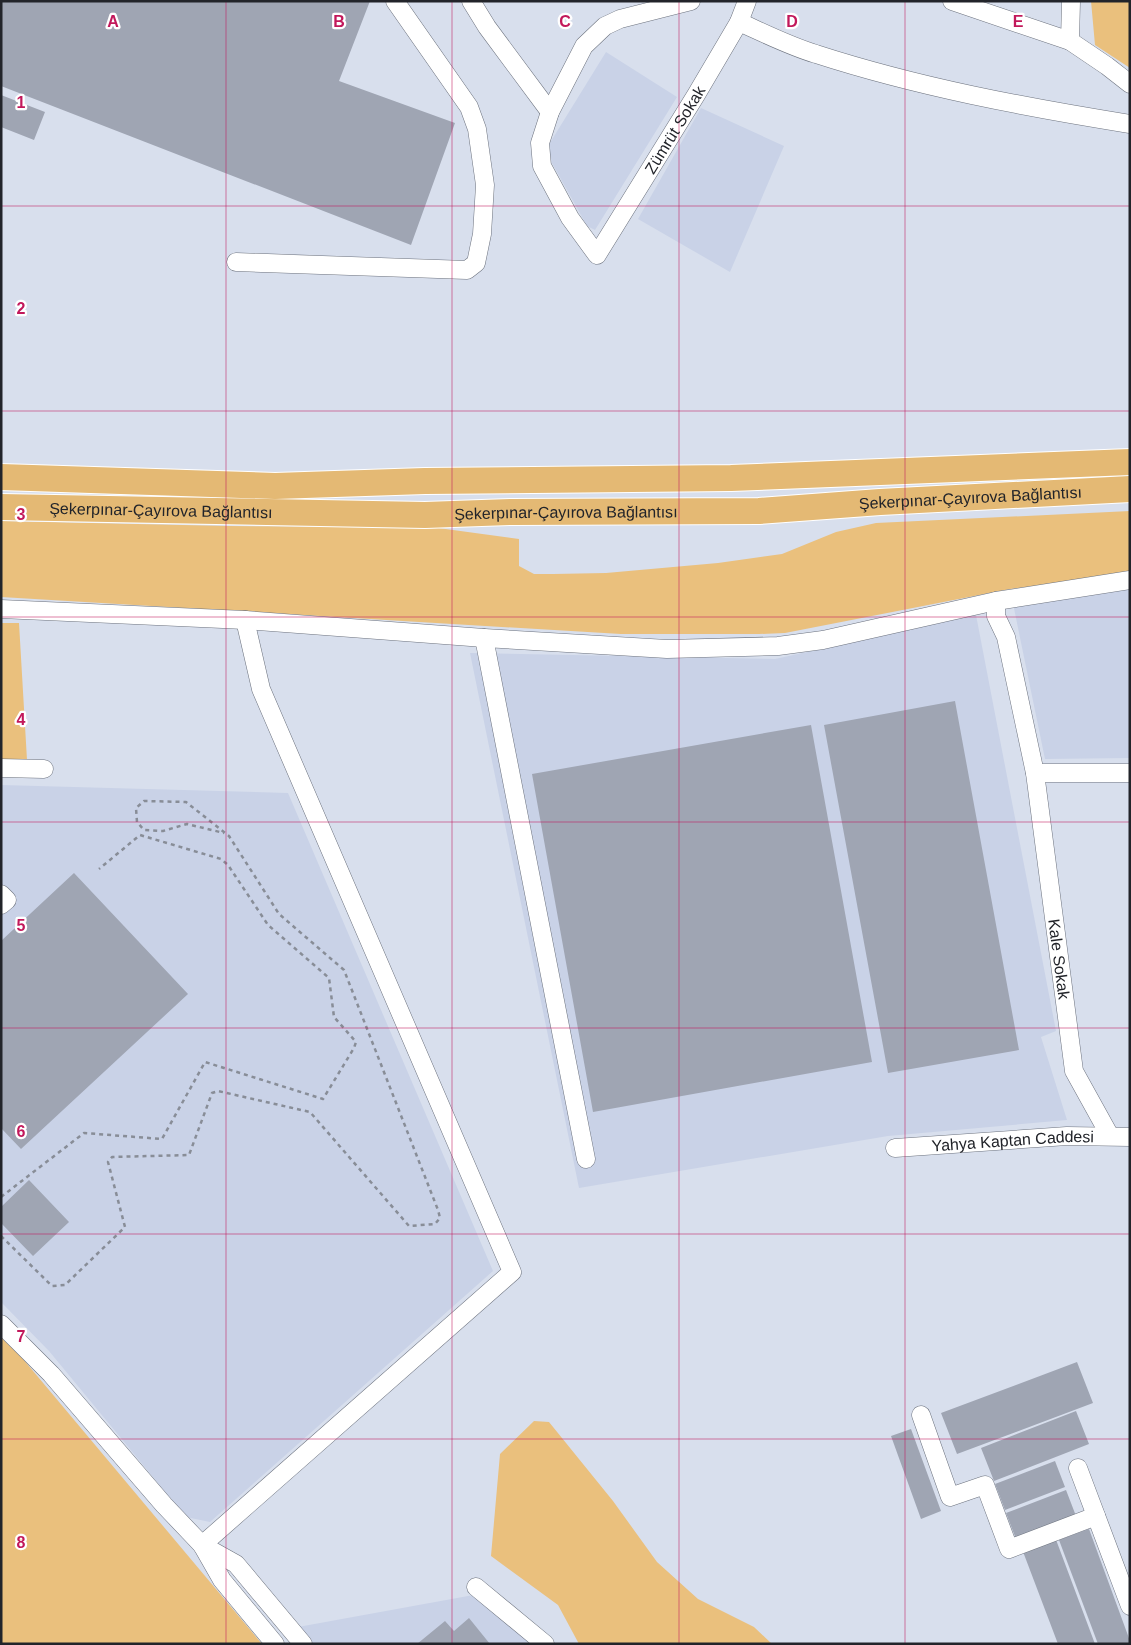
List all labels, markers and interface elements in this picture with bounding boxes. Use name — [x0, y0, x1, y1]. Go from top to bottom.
text: A — [107, 13, 119, 30]
text: B — [333, 13, 345, 30]
text: C — [559, 13, 571, 30]
text: D — [786, 13, 798, 30]
text: E — [1013, 13, 1024, 30]
street label: Zümrüt Sokak — [642, 82, 709, 177]
text: 1 — [17, 94, 26, 111]
text: 2 — [17, 300, 26, 317]
street label: Şekerpınar-Çayırova Bağlantısı — [858, 484, 1082, 513]
street label: Şekerpınar-Çayırova Bağlantısı — [49, 500, 273, 521]
street label: Şekerpınar-Çayırova Bağlantısı — [454, 503, 678, 523]
text: 3 — [17, 506, 26, 523]
text: 4 — [17, 711, 26, 728]
text: 5 — [17, 917, 26, 934]
street label: Kale Sokak — [1045, 918, 1073, 1001]
text: 6 — [17, 1123, 26, 1140]
street label: Yahya Kaptan Caddesi — [931, 1128, 1094, 1154]
text: 7 — [17, 1328, 26, 1345]
text: 8 — [17, 1534, 26, 1551]

